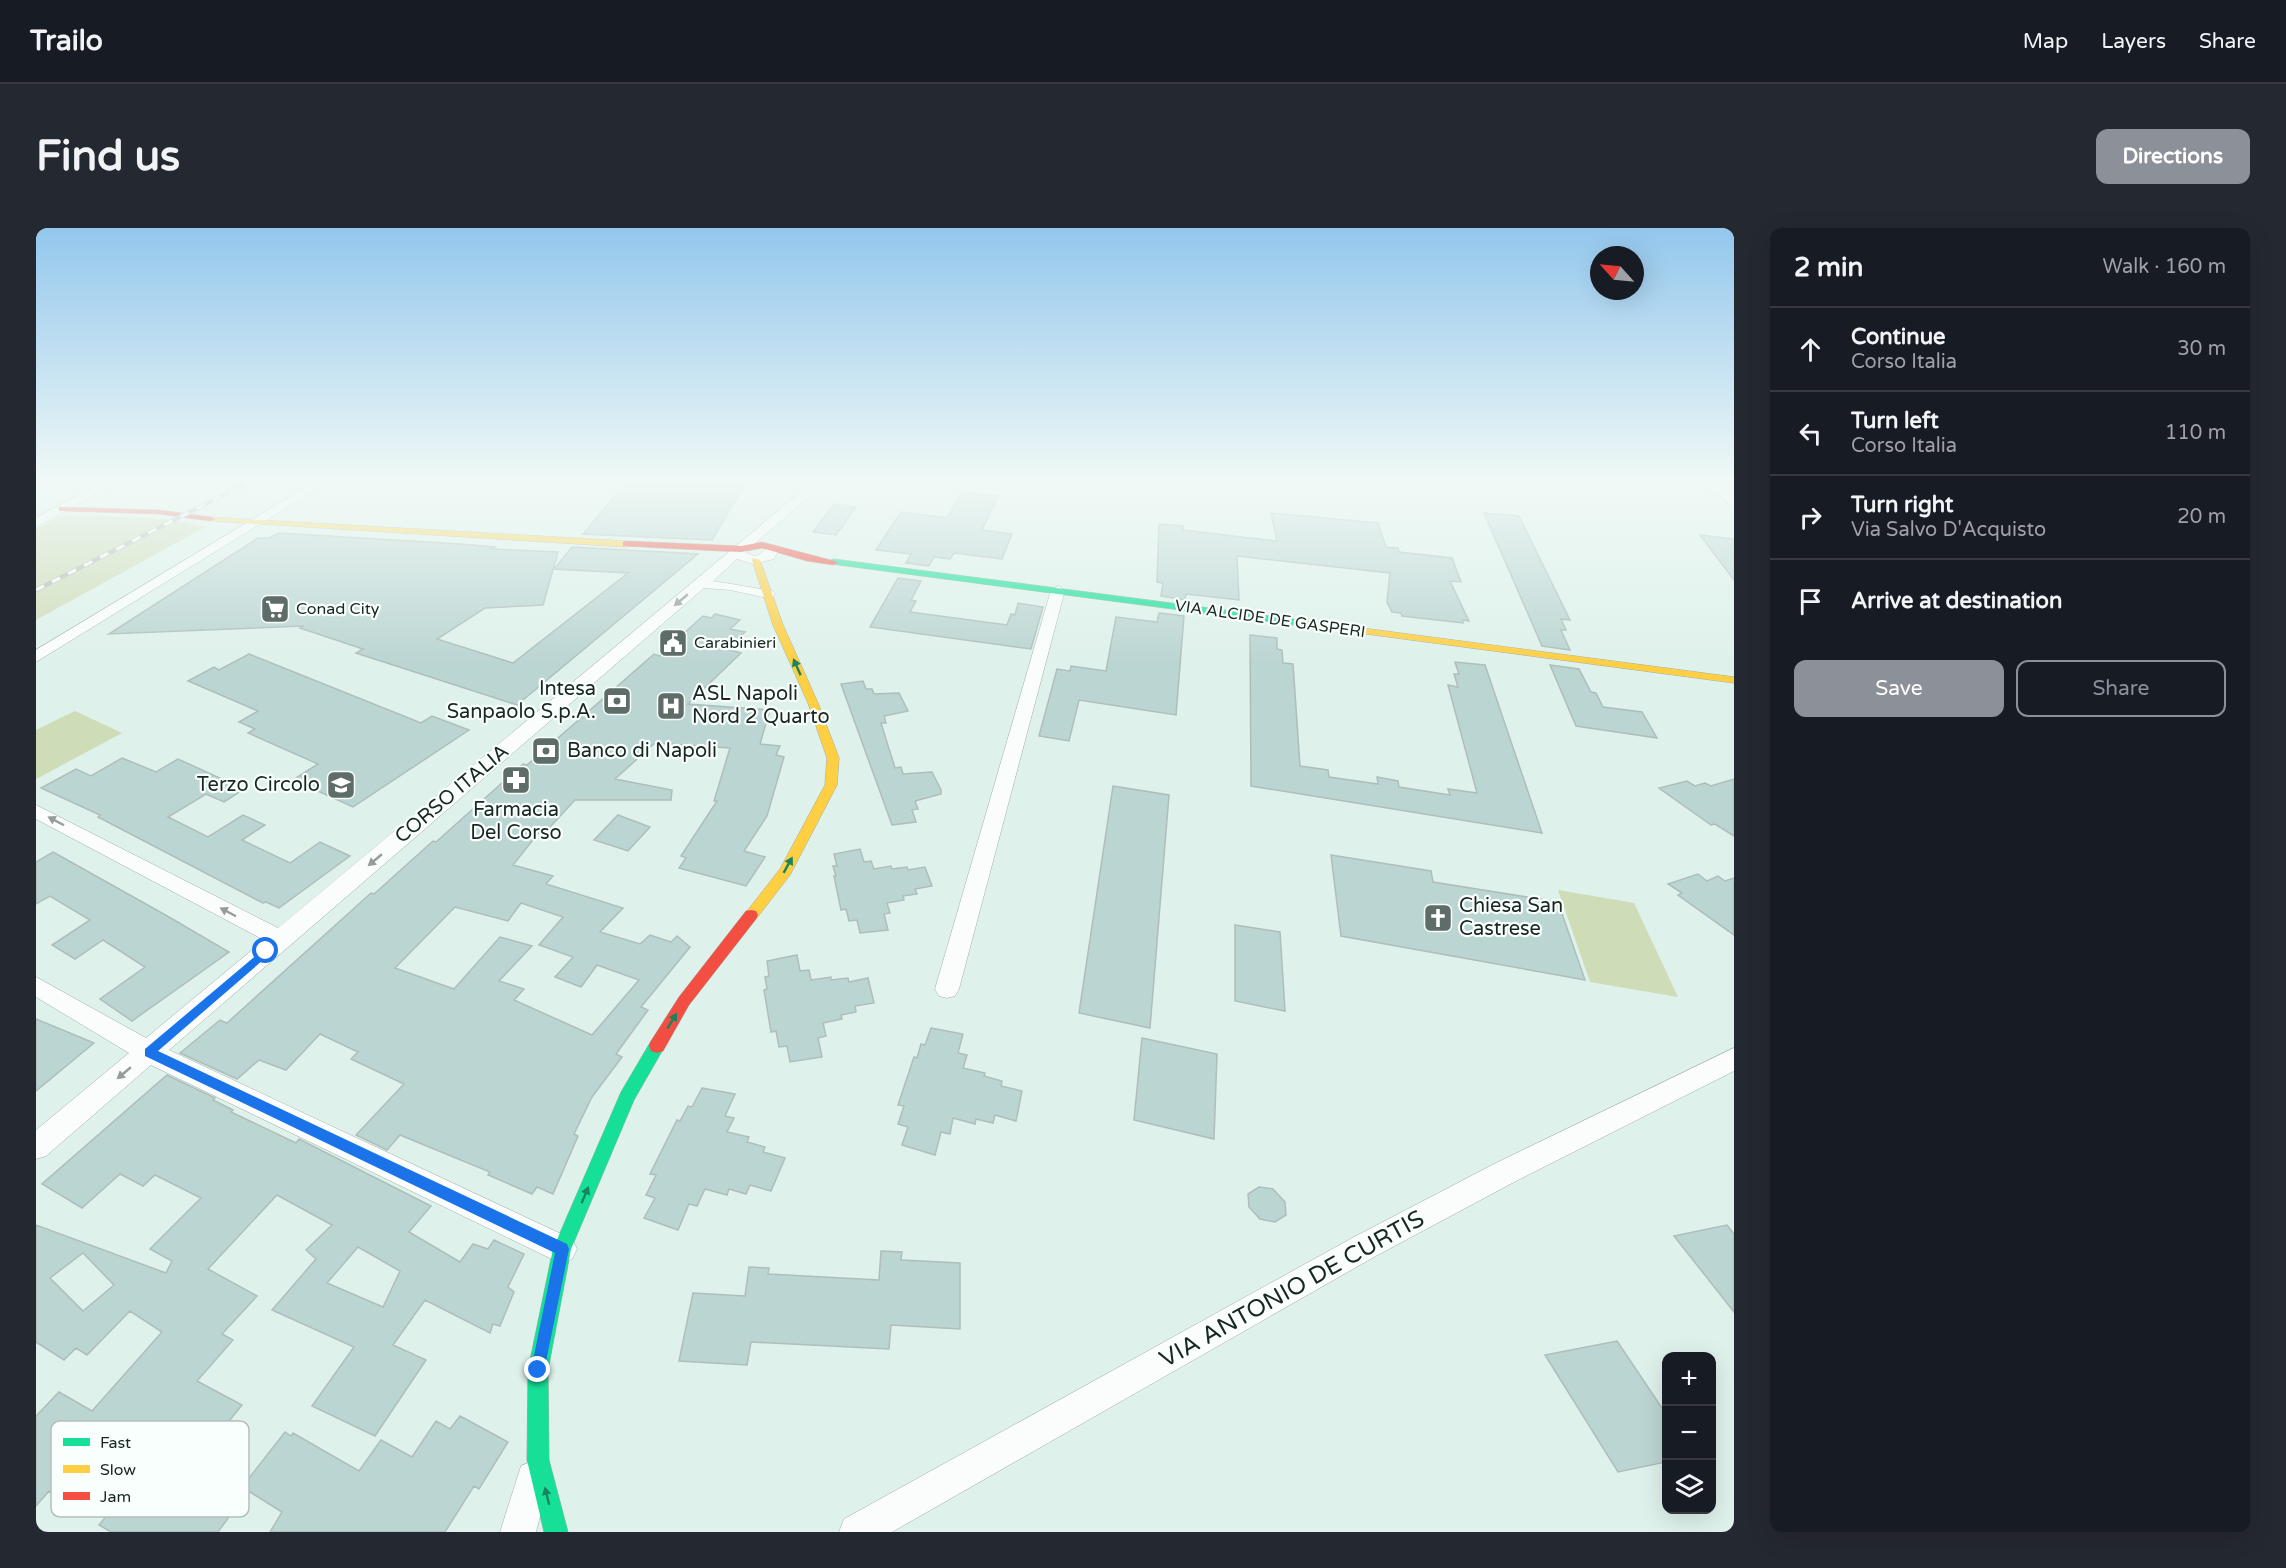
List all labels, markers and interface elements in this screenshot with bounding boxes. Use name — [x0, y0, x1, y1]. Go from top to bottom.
text: Trailo — [30, 24, 103, 58]
text: Map — [2023, 29, 2068, 54]
text: Layers — [2101, 29, 2166, 54]
text: Share — [2199, 29, 2256, 54]
button: Directions — [2096, 129, 2250, 184]
text: Find us — [36, 131, 180, 182]
north arrow — [1590, 246, 1644, 300]
text: 2 min — [1794, 252, 1863, 283]
text: Walk · 160 m — [2103, 255, 2226, 279]
text: Continue — [1851, 324, 1946, 350]
icon: ahead — [1794, 333, 1827, 366]
text: 30 m — [2177, 337, 2226, 361]
text: Corso Italia — [1851, 350, 1957, 374]
text: Turn left — [1851, 408, 1939, 434]
icon: left — [1794, 417, 1827, 450]
text: 110 m — [2165, 421, 2226, 445]
text: Corso Italia — [1851, 434, 1957, 458]
text: Turn right — [1851, 492, 1953, 518]
icon: right — [1794, 501, 1827, 534]
text: 20 m — [2177, 505, 2226, 529]
text: Via Salvo D'Acquisto — [1851, 518, 2046, 542]
icon: arrive — [1794, 585, 1827, 618]
text: Arrive at destination — [1851, 588, 2062, 614]
supermarket icon: Conad City — [259, 593, 291, 625]
one-way arrow — [673, 594, 689, 607]
street label: VIA ALCIDE DE GASPERI — [1173, 596, 1367, 642]
place label: Conad City — [296, 599, 380, 619]
public building icon: Carabinieri — [657, 627, 689, 659]
place label: Carabinieri — [694, 633, 776, 653]
one-way arrow — [792, 658, 801, 675]
button: Save — [1794, 660, 2004, 717]
button: Share — [2016, 660, 2226, 717]
place label: Intesa Sanpaolo S.p.A. — [447, 677, 596, 724]
place label: ASL Napoli Nord 2 Quarto — [692, 682, 830, 729]
bank icon: Intesa Sanpaolo S.p.A. — [601, 685, 633, 717]
hospital icon: ASL Napoli Nord 2 Quarto — [655, 690, 687, 722]
bank icon: Banco di Napoli — [530, 735, 562, 767]
street label: CORSO ITALIA — [390, 739, 514, 849]
place label: Banco di Napoli — [567, 739, 717, 763]
pharmacy icon: Farmacia Del Corso — [500, 764, 532, 796]
school or university icon: Terzo Circolo — [325, 769, 357, 801]
place label: Terzo Circolo — [197, 773, 320, 797]
place label: Farmacia Del Corso — [470, 798, 562, 845]
one-way arrow — [47, 816, 64, 826]
one-way arrow — [367, 853, 382, 865]
one-way arrow — [783, 857, 794, 873]
place label: Chiesa San Castrese — [1459, 894, 1563, 941]
church icon: Chiesa San Castrese — [1422, 902, 1454, 934]
one-way arrow — [220, 907, 237, 917]
route start — [252, 937, 278, 963]
one-way arrow — [667, 1013, 678, 1029]
one-way arrow — [117, 1066, 132, 1079]
one-way arrow — [580, 1186, 590, 1204]
street label: VIA ANTONIO DE CURTIS — [1155, 1204, 1429, 1374]
map controls — [1662, 1352, 1716, 1514]
button: + — [1662, 1352, 1716, 1406]
route end — [524, 1356, 550, 1382]
button: − — [1662, 1406, 1716, 1460]
legend — [51, 1421, 249, 1517]
text: Fast — [100, 1433, 131, 1453]
text: Slow — [100, 1460, 136, 1480]
button: layers — [1662, 1460, 1716, 1514]
text: Jam — [100, 1487, 131, 1507]
one-way arrow — [541, 1487, 551, 1505]

